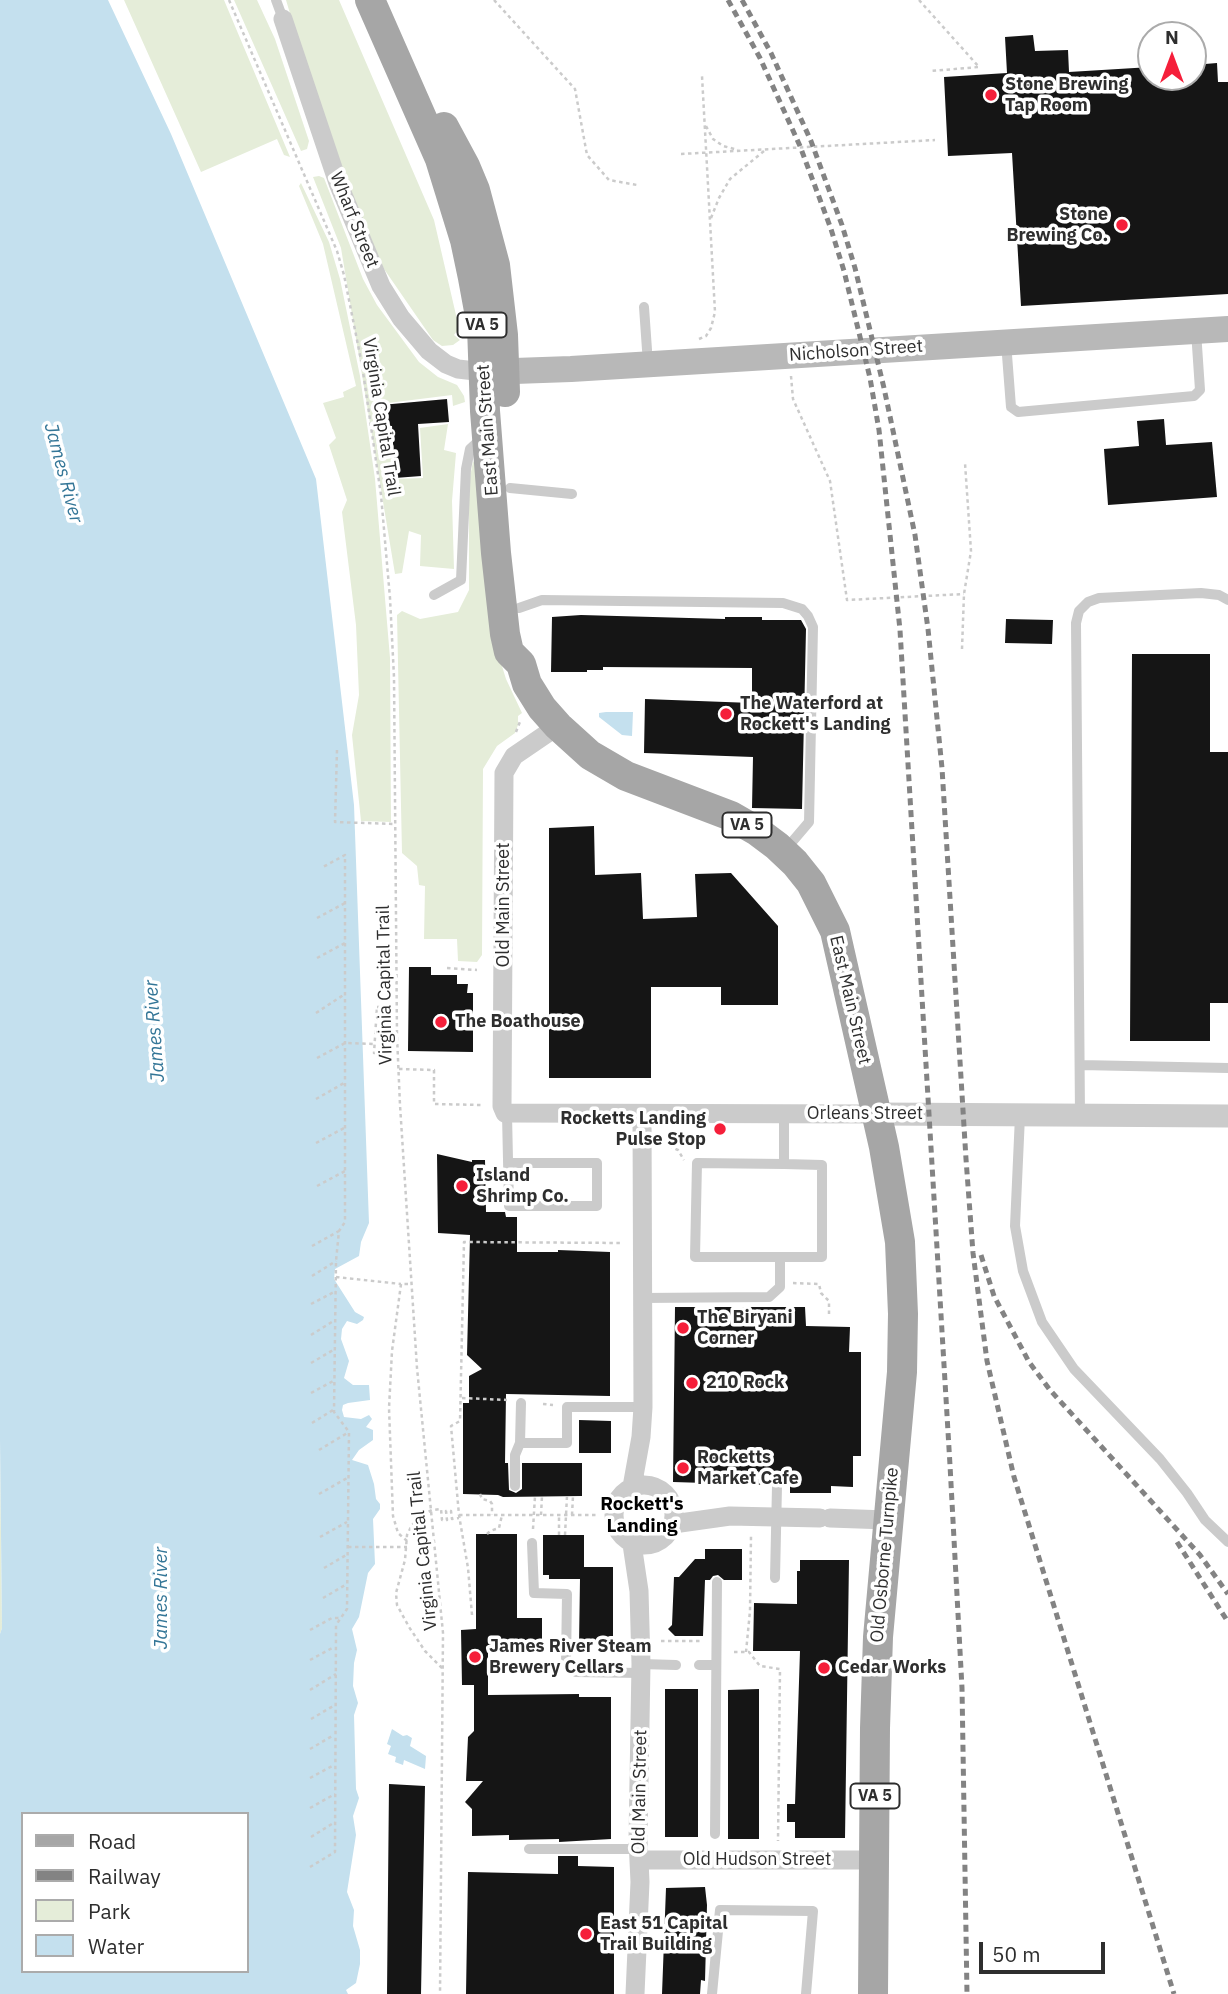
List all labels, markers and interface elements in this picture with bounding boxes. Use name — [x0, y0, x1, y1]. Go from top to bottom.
north arrow — [1137, 21, 1207, 91]
text: N — [1165, 25, 1179, 49]
place label: Stone Brewing Tap Room — [1005, 74, 1128, 116]
marker: Stone Brewing Tap Room — [983, 87, 999, 103]
street label: Wharf Street — [325, 169, 383, 271]
place label: Stone Brewing Co. — [1006, 204, 1108, 246]
marker: Stone Brewing Co. — [1114, 217, 1130, 233]
road number: VA 5 — [458, 312, 506, 338]
street label: Virginia Capital Trail — [358, 336, 404, 498]
street label: Nicholson Street — [788, 336, 924, 366]
street label: East Main Street — [473, 363, 503, 497]
water label: James River — [39, 421, 87, 525]
place label: The Waterford at Rockett's Landing — [740, 693, 891, 736]
marker: The Waterford at Rockett's Landing — [718, 706, 734, 722]
road number: VA 5 — [722, 812, 772, 838]
street label: Old Main Street — [493, 843, 515, 967]
street label: Virginia Capital Trail — [373, 905, 397, 1065]
street label: East Main Street — [825, 933, 875, 1067]
water label: James River — [140, 979, 170, 1083]
place label: The Boathouse — [455, 1011, 581, 1033]
marker: The Boathouse — [433, 1014, 449, 1030]
street label: Orleans Street — [807, 1103, 923, 1125]
place label: Rocketts Landing Pulse Stop — [560, 1108, 706, 1150]
marker: Rocketts Landing Pulse Stop — [712, 1121, 728, 1137]
place label: Island Shrimp Co. — [476, 1165, 569, 1208]
marker: Island Shrimp Co. — [454, 1178, 470, 1194]
place label: The Biryani Corner — [697, 1307, 793, 1350]
marker: The Biryani Corner — [675, 1320, 691, 1336]
place label: 210 Rock — [706, 1372, 784, 1394]
marker: 210 Rock — [684, 1375, 700, 1391]
place label: Rocketts Market Cafe — [697, 1447, 799, 1490]
marker: Rocketts Market Cafe — [675, 1460, 691, 1476]
street label: Old Osborne Turnpike — [867, 1467, 903, 1643]
street label: Virginia Capital Trail — [404, 1470, 442, 1632]
district label: Rockett's Landing — [600, 1494, 684, 1538]
water label: James River — [151, 1547, 173, 1649]
place label: James River Steam Brewery Cellars — [489, 1636, 652, 1678]
marker: James River Steam Brewery Cellars — [467, 1649, 483, 1665]
place label: Cedar Works — [838, 1657, 946, 1679]
marker: Cedar Works — [816, 1660, 832, 1676]
street label: Old Main Street — [628, 1729, 652, 1855]
road number: VA 5 — [850, 1784, 900, 1808]
legend — [21, 1812, 248, 1973]
text: Road — [88, 1827, 136, 1855]
street label: Old Hudson Street — [683, 1849, 831, 1871]
text: Railway — [88, 1862, 161, 1890]
text: Park — [88, 1897, 131, 1925]
place label: East 51 Capital Trail Building — [600, 1913, 728, 1955]
marker: East 51 Capital Trail Building — [578, 1926, 594, 1942]
scale bar — [983, 1927, 1109, 1971]
text: Water — [88, 1932, 144, 1960]
text: 50 m — [992, 1940, 1041, 1968]

